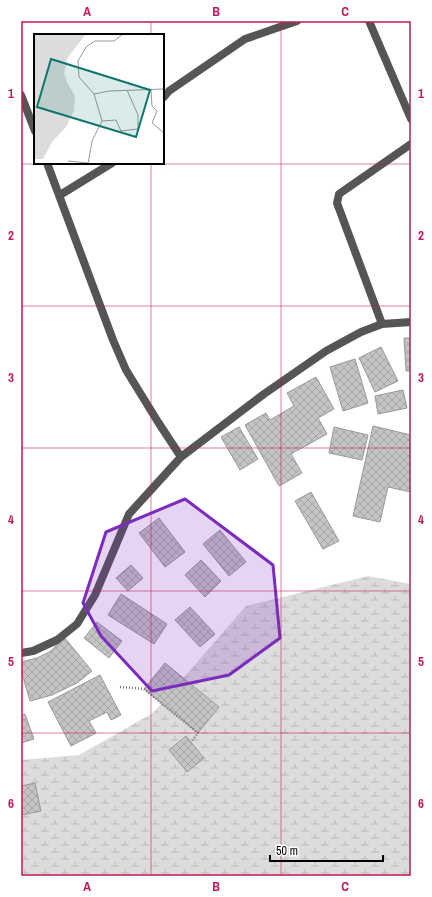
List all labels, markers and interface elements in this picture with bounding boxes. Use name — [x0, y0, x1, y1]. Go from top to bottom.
text: A — [83, 3, 91, 20]
text: B — [212, 3, 220, 20]
text: C — [341, 3, 349, 20]
inset map — [34, 34, 164, 164]
text: 1 — [8, 85, 14, 102]
text: 1 — [418, 85, 424, 102]
text: 2 — [8, 227, 14, 244]
text: 2 — [418, 227, 424, 244]
text: 3 — [8, 369, 14, 386]
text: 3 — [418, 369, 424, 386]
text: 4 — [8, 511, 14, 528]
text: 4 — [418, 511, 424, 528]
text: 5 — [8, 653, 14, 670]
text: 5 — [418, 653, 424, 670]
text: 6 — [8, 795, 14, 812]
text: 6 — [418, 795, 424, 812]
scale bar — [270, 837, 383, 863]
text: 50 m — [276, 843, 298, 859]
text: A — [83, 878, 91, 895]
text: B — [212, 878, 220, 895]
text: C — [341, 878, 349, 895]

